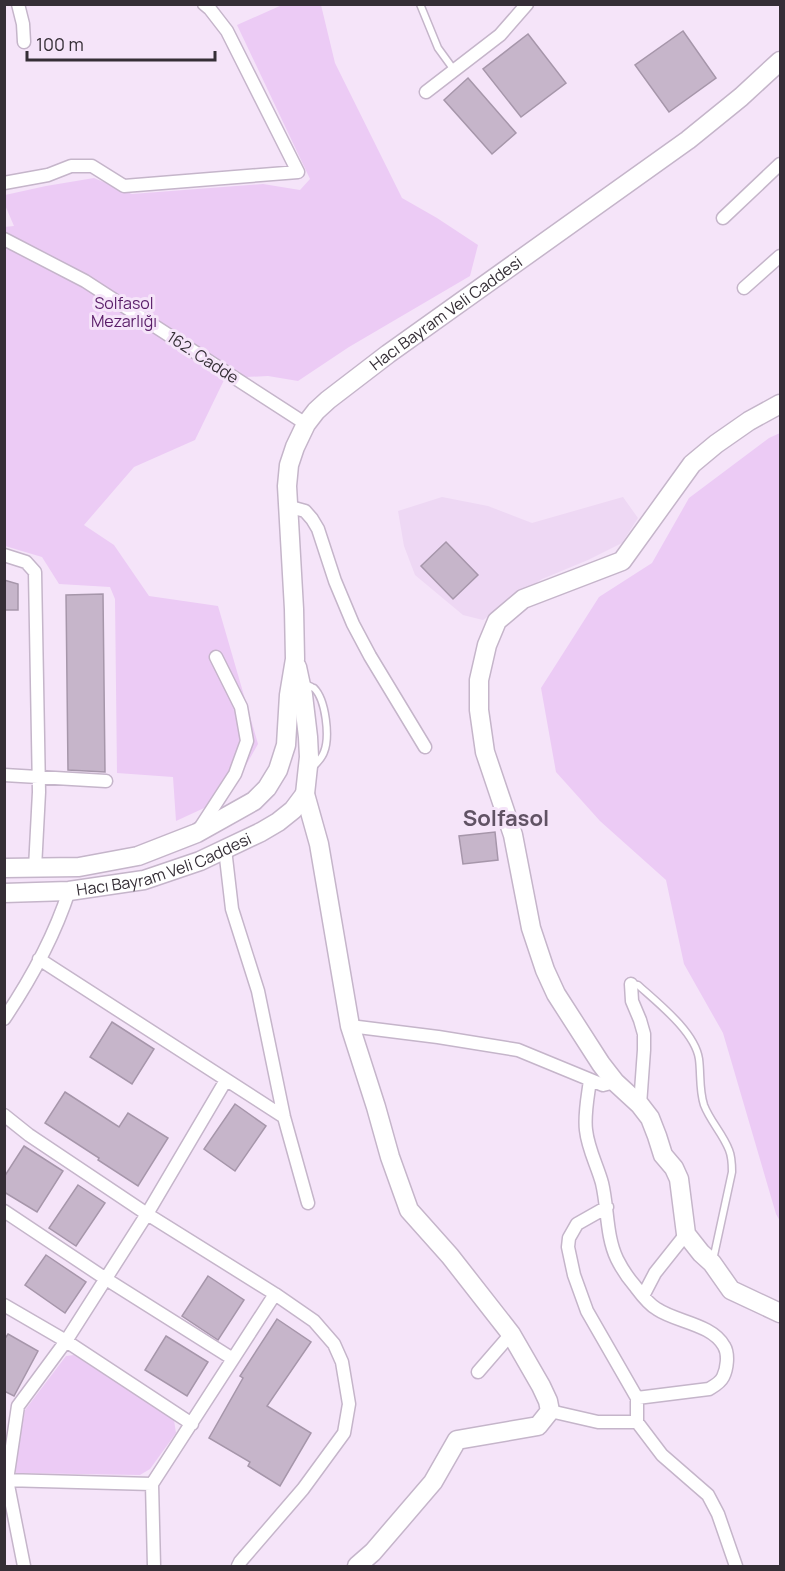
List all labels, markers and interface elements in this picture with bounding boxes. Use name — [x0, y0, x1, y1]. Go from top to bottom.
scale bar — [27, 24, 214, 62]
text: 100 m — [36, 32, 84, 56]
street label: Hacı Bayram Veli Caddesi — [365, 251, 527, 375]
park label: Solfasol Mezarlığı — [91, 292, 157, 332]
street label: 162. Cadde — [163, 326, 243, 388]
district label: Solfasol — [463, 803, 549, 833]
street label: Hacı Bayram Veli Caddesi — [75, 827, 255, 901]

